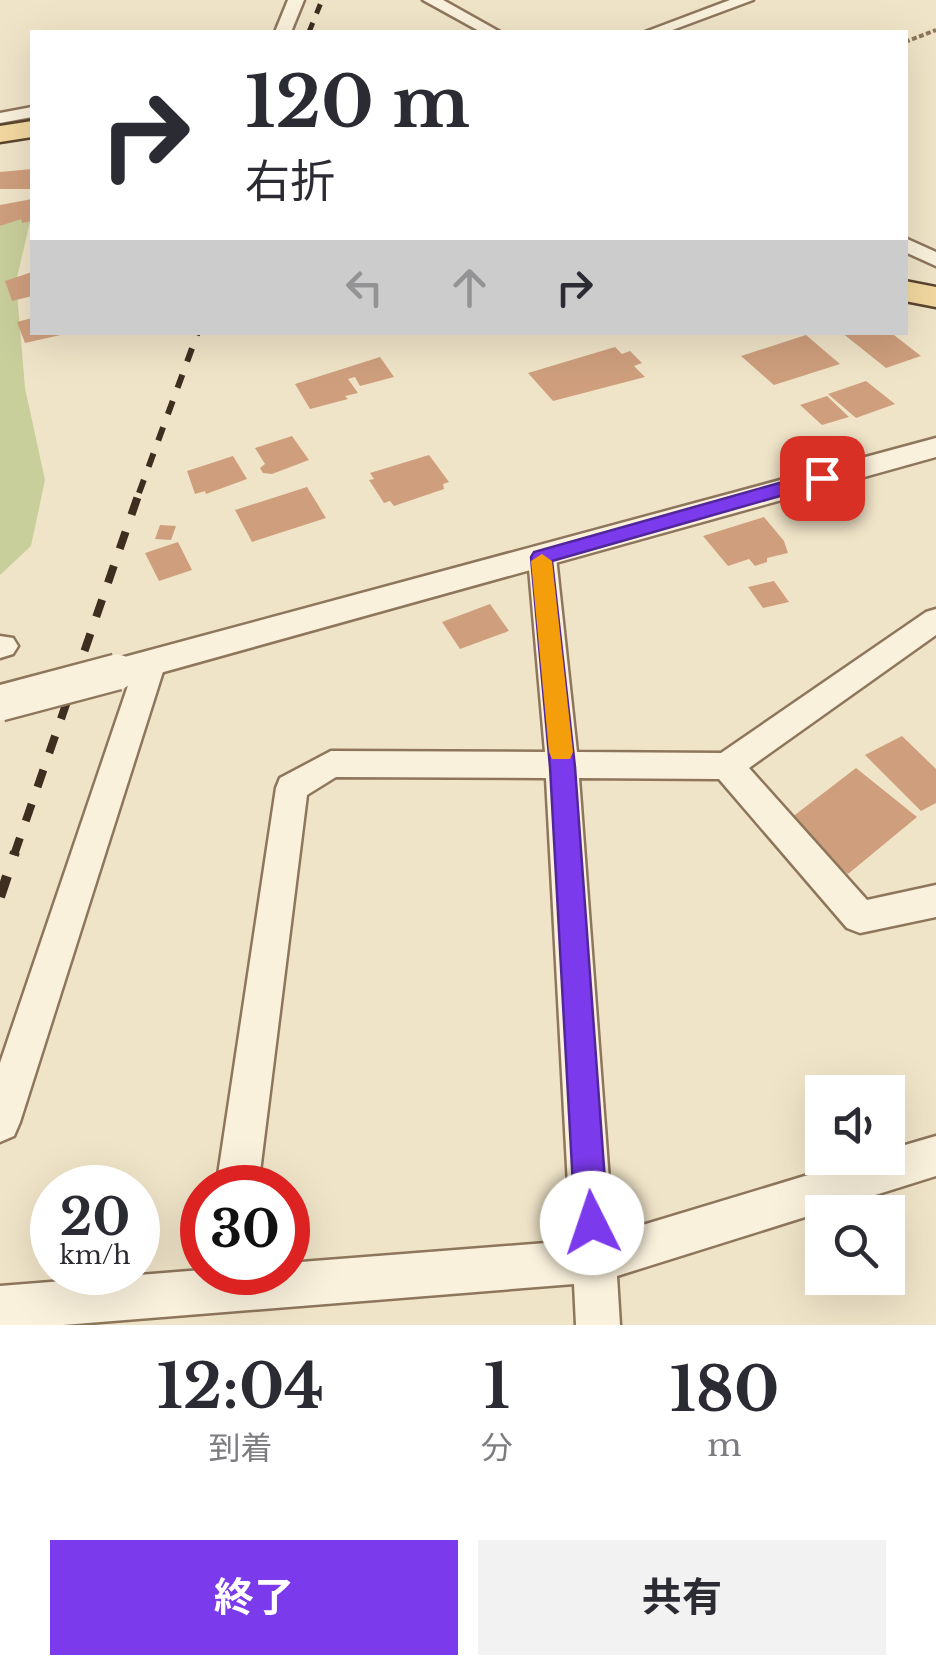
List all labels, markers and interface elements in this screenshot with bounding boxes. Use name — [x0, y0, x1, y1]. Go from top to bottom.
text: 120 m — [245, 59, 470, 146]
icon: right — [80, 70, 210, 200]
text: 右折 — [245, 153, 335, 209]
icon: left — [337, 260, 392, 315]
icon: ahead — [442, 260, 497, 315]
icon: right — [547, 260, 602, 315]
pin — [780, 436, 865, 521]
icon: arrive — [795, 451, 850, 506]
map controls — [805, 1075, 905, 1295]
button: sound — [805, 1075, 905, 1175]
speed limit sign: 30 — [180, 1165, 310, 1295]
position arrow — [540, 1171, 644, 1275]
text: 20 — [60, 1186, 130, 1249]
button: search — [805, 1195, 905, 1295]
text: km/h — [60, 1240, 130, 1271]
text: 12:04 — [157, 1350, 324, 1424]
text: 1 — [484, 1350, 510, 1424]
text: 180 — [670, 1353, 779, 1427]
text: m — [707, 1425, 742, 1465]
text: 到着 — [208, 1428, 272, 1468]
text: 分 — [481, 1428, 513, 1468]
button: 終了 — [50, 1540, 458, 1655]
button: 共有 — [478, 1540, 886, 1655]

